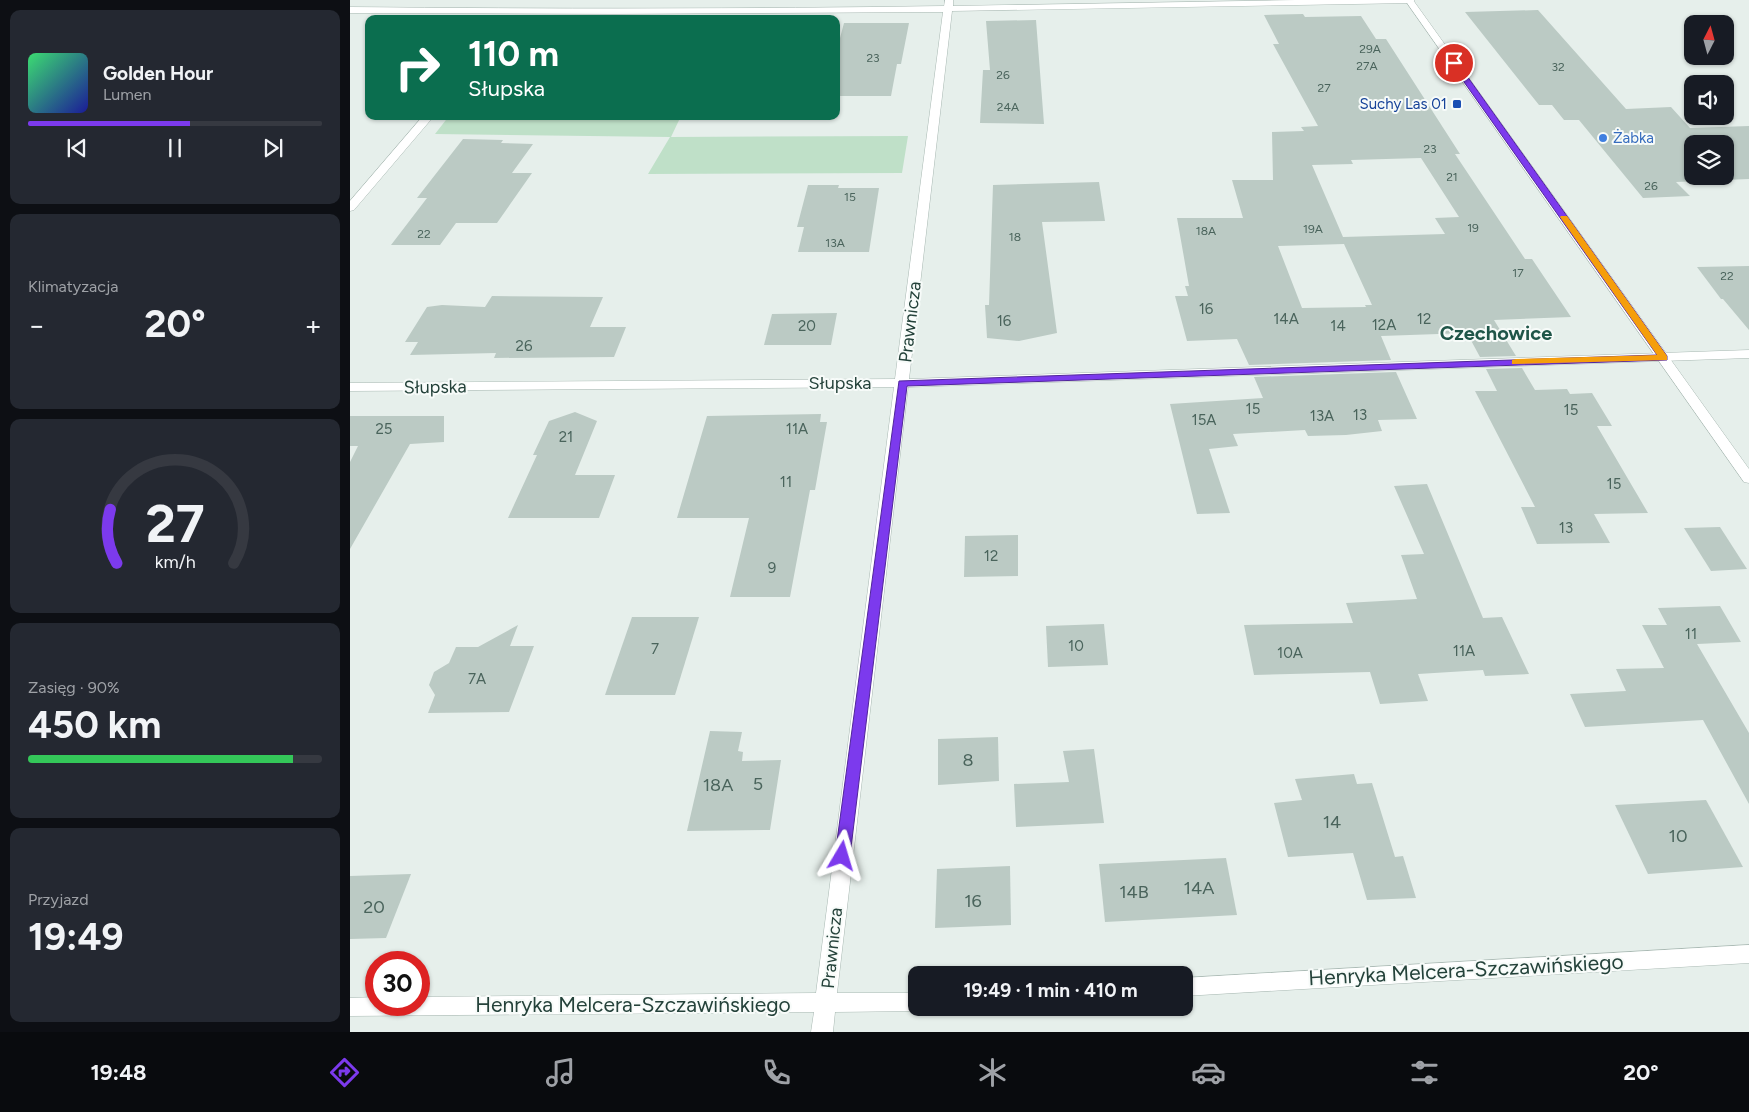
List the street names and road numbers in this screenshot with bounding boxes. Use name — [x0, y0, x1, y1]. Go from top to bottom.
street label: Prawnicza — [894, 280, 926, 364]
street label: Słupska — [809, 372, 871, 394]
street label: Słupska — [403, 375, 467, 399]
street label: Prawnicza — [817, 906, 847, 990]
street label: Henryka Melcera-Szczawińskiego — [1308, 949, 1624, 990]
street label: Henryka Melcera-Szczawińskiego — [475, 992, 791, 1017]

